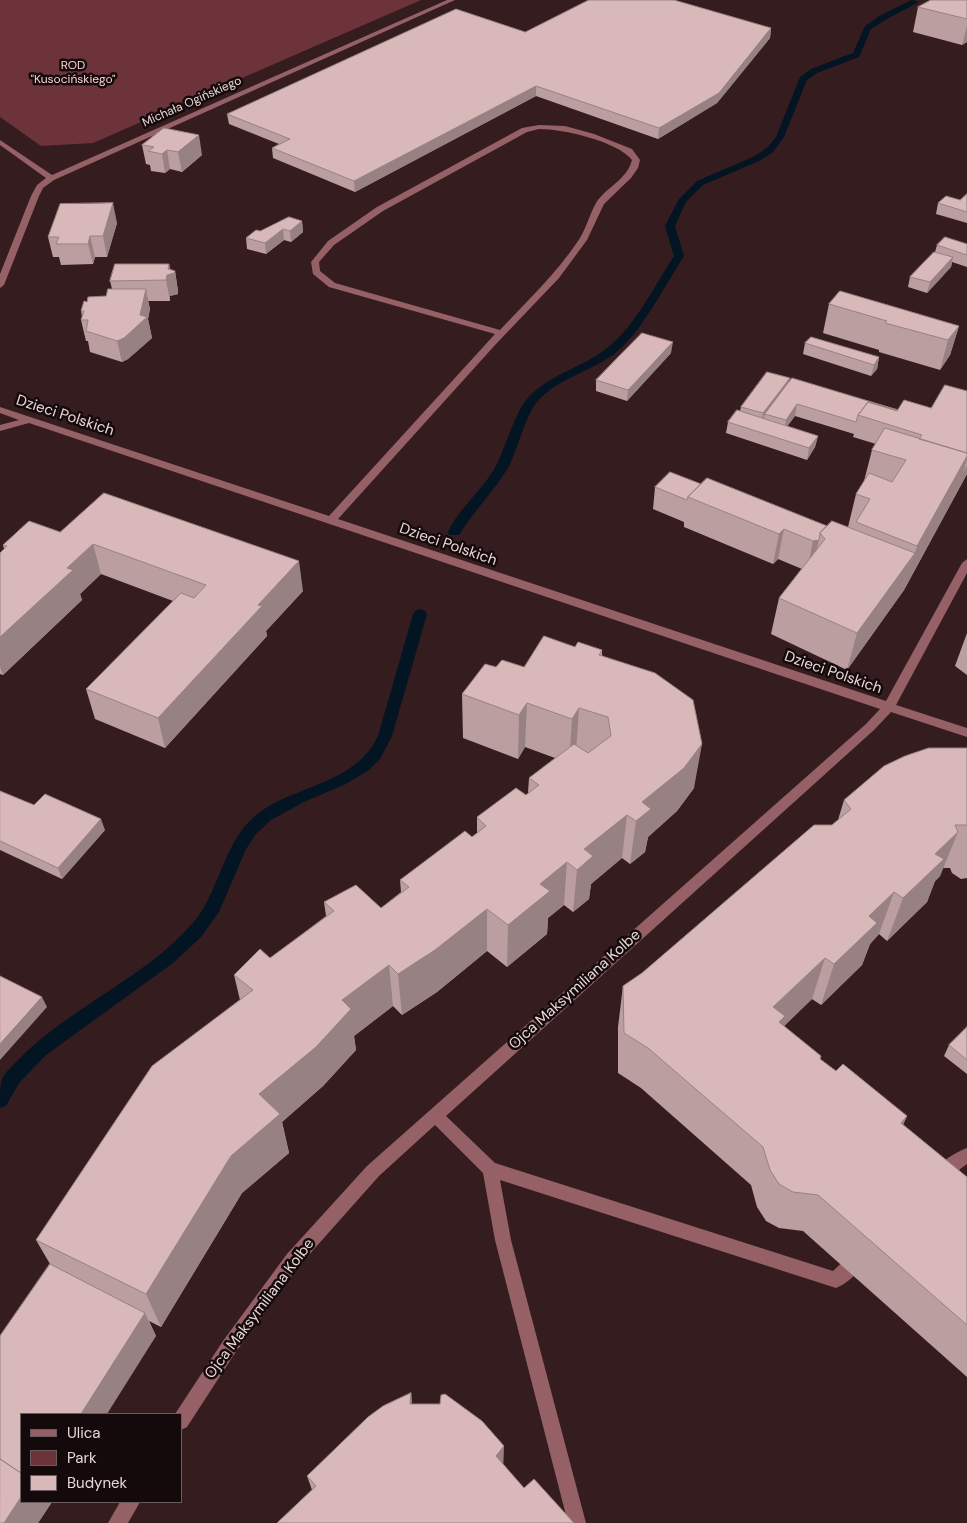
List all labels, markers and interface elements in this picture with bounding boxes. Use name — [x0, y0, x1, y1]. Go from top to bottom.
park label: ROD "Kusocińskiego" — [30, 59, 116, 87]
street label: Michała Ogińskiego — [140, 74, 244, 130]
street label: Dzieci Polskich — [14, 392, 116, 440]
street label: Dzieci Polskich — [397, 520, 499, 570]
street label: Dzieci Polskich — [782, 648, 884, 698]
street label: Ojca Maksymiliana Kolbe — [506, 926, 644, 1054]
street label: Ojca Maksymiliana Kolbe — [201, 1235, 319, 1383]
legend — [20, 1413, 182, 1503]
text: Ulica — [67, 1423, 101, 1443]
text: Park — [67, 1448, 97, 1468]
text: Budynek — [67, 1473, 127, 1493]

